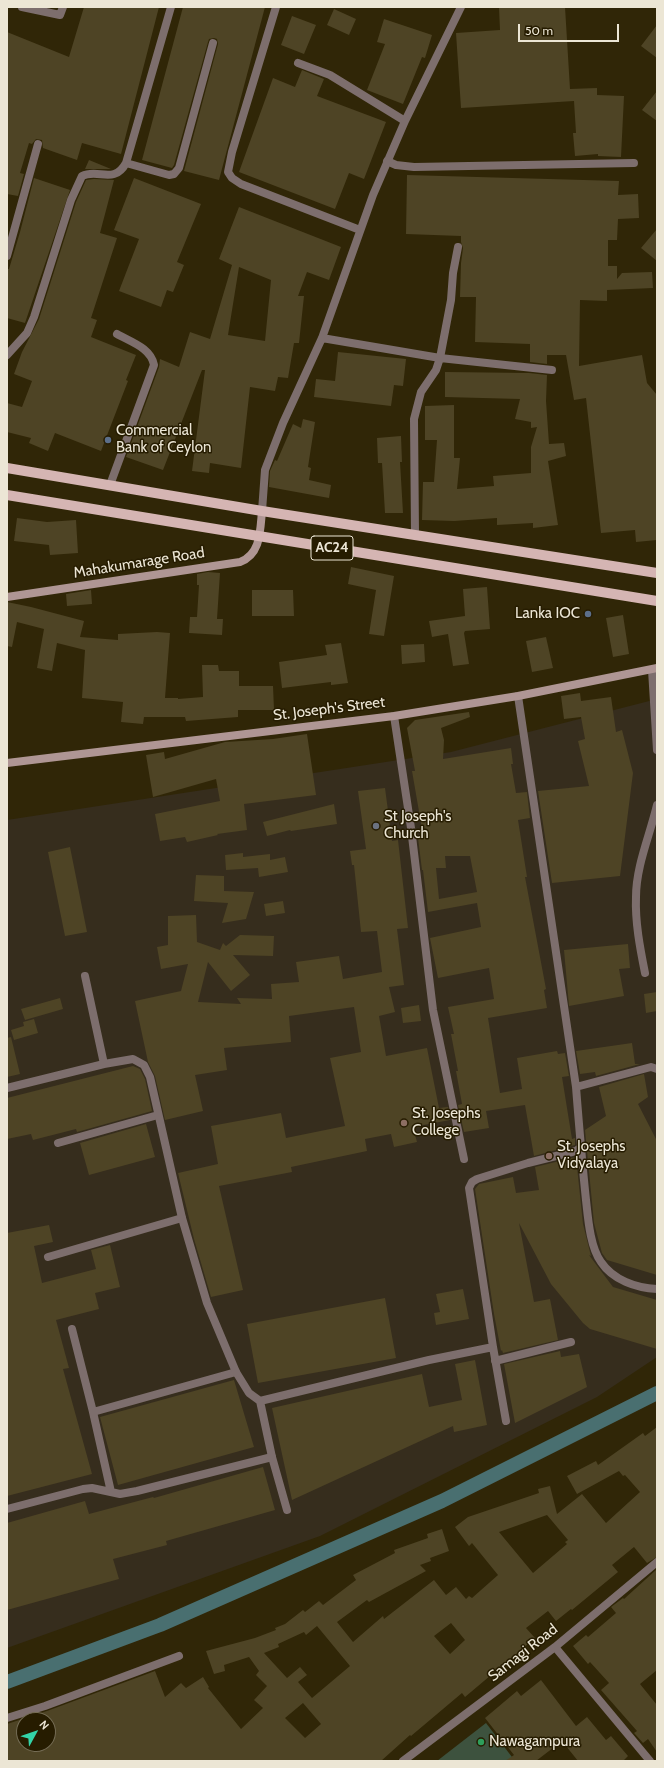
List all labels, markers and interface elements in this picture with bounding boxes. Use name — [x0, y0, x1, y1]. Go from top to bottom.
scale bar — [520, 16, 621, 42]
text: 50 m — [525, 23, 553, 38]
place label: Commercial Bank of Ceylon — [116, 422, 211, 457]
marker: Commercial Bank of Ceylon — [103, 435, 113, 445]
road number: AC24 — [311, 536, 353, 560]
street label: Mahakumarage Road — [72, 544, 206, 582]
place label: Lanka IOC — [515, 605, 580, 623]
marker: Lanka IOC — [583, 609, 593, 619]
street label: St. Joseph's Street — [272, 693, 386, 725]
place label: St Joseph's Church — [384, 808, 452, 843]
marker: St Joseph's Church — [371, 821, 381, 831]
place label: St. Josephs College — [412, 1105, 481, 1140]
marker: St. Josephs College — [399, 1118, 409, 1128]
place label: St. Josephs Vidyalaya — [557, 1138, 626, 1173]
marker: St. Josephs Vidyalaya — [544, 1151, 554, 1161]
street label: Samagi Road — [485, 1620, 561, 1686]
north arrow — [16, 1712, 56, 1752]
text: N — [37, 1717, 52, 1732]
place label: Nawagampura — [489, 1733, 580, 1751]
marker: Nawagampura — [476, 1737, 486, 1747]

